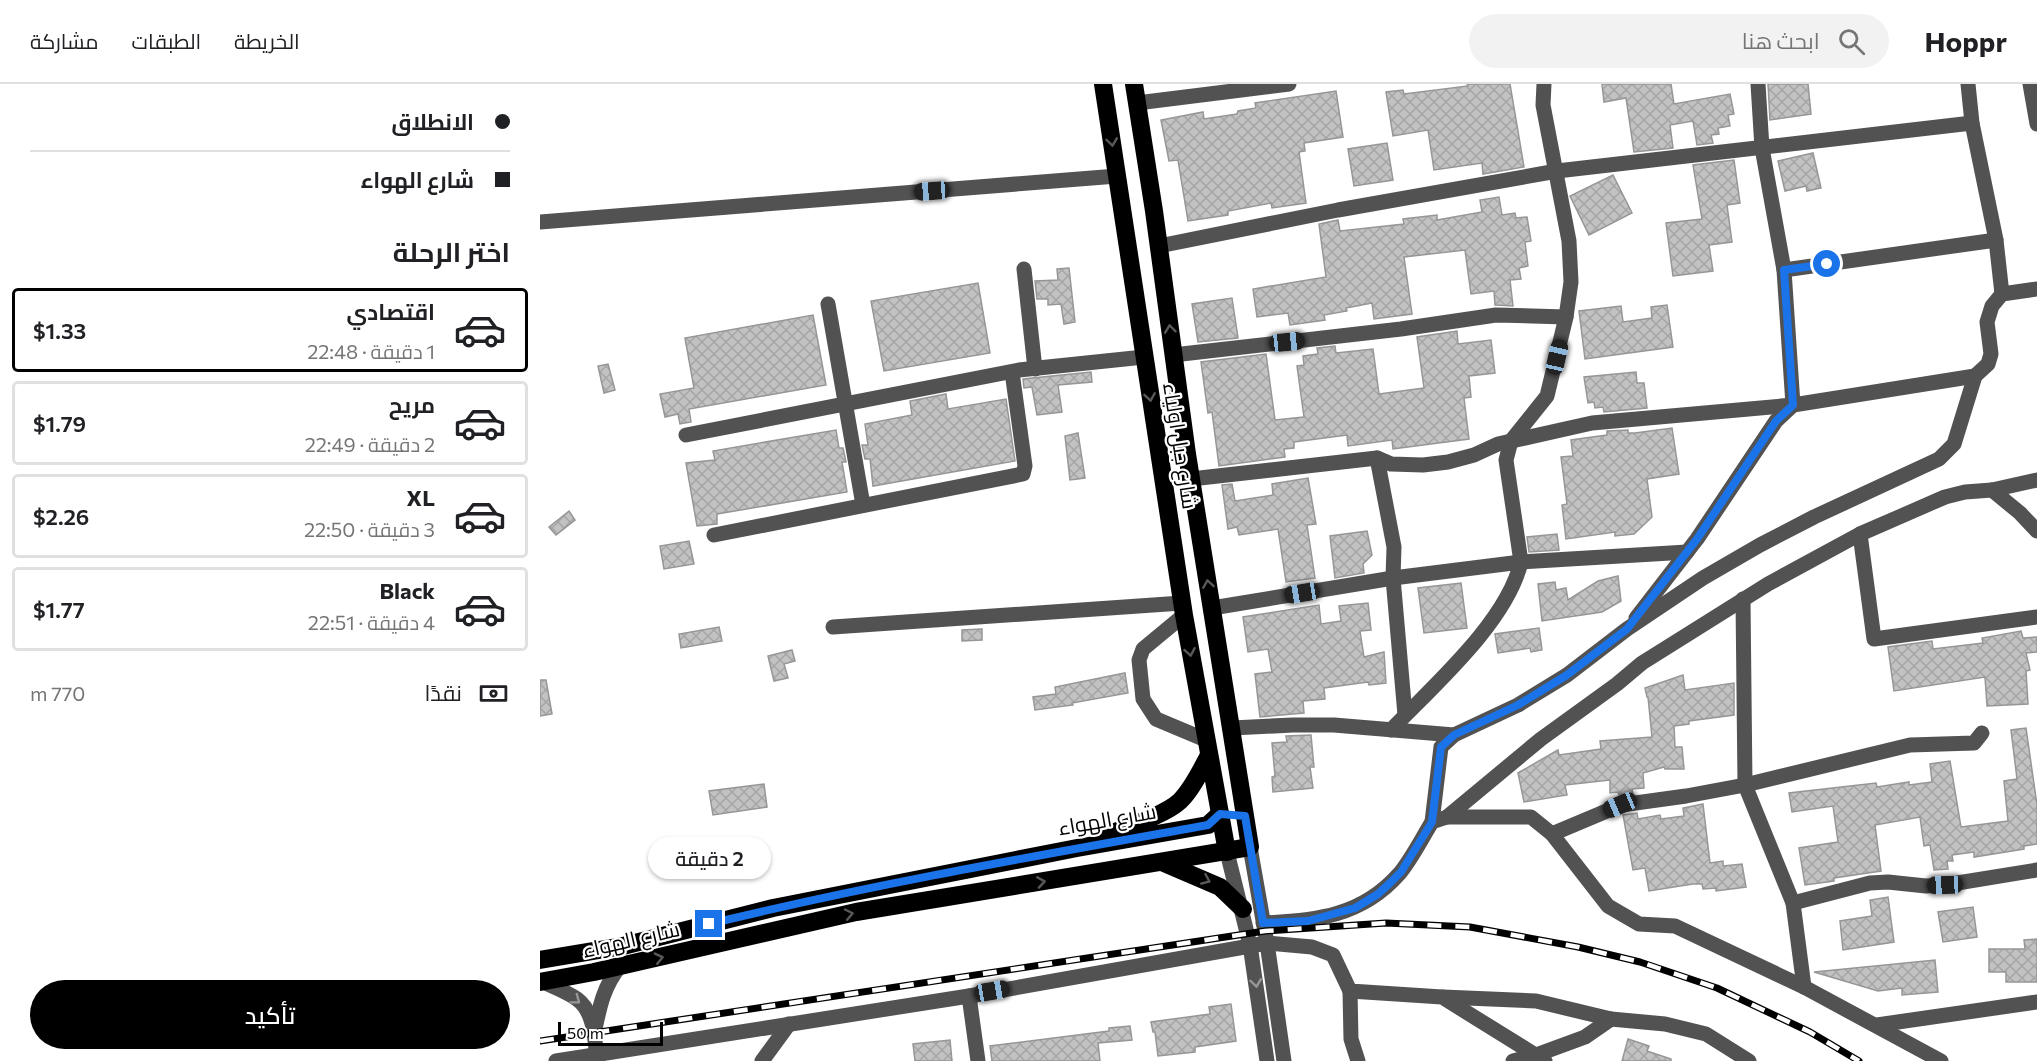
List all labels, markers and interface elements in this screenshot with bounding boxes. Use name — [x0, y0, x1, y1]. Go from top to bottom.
search box — [1469, 14, 1889, 68]
text: Hoppr — [1925, 24, 2007, 58]
icon: search — [1835, 25, 1868, 58]
text: ابحث هنا — [1742, 27, 1820, 54]
text: مشاركة — [30, 28, 99, 53]
text: الطبقات — [132, 28, 201, 53]
text: الخريطة — [234, 28, 300, 53]
text: الانطلاق — [391, 108, 474, 135]
one-way arrow — [1105, 137, 1117, 146]
text: شارع الهواء — [361, 166, 474, 193]
car — [913, 181, 951, 201]
text: اختر الرحلة — [393, 235, 510, 268]
route start — [1813, 250, 1840, 277]
text: اقتصادي — [346, 298, 435, 325]
icon: car — [453, 303, 507, 357]
text: $1.33 — [33, 317, 86, 344]
one-way arrow — [1164, 324, 1176, 334]
car — [1268, 331, 1306, 353]
car — [1544, 337, 1570, 377]
text: 1 دقيقة · 22:48 — [307, 339, 435, 363]
street label: شارع جبل اولياء — [1156, 381, 1204, 511]
text: مريح — [389, 391, 435, 418]
one-way arrow — [1144, 392, 1156, 402]
icon: car — [453, 396, 507, 450]
text: $1.79 — [33, 410, 86, 437]
text: 2 دقيقة · 22:49 — [305, 432, 435, 456]
text: XL — [407, 484, 435, 511]
icon: car — [453, 489, 507, 543]
text: $2.26 — [33, 503, 89, 530]
text: 3 دقيقة · 22:50 — [304, 517, 435, 541]
text: Black — [380, 577, 435, 604]
one-way arrow — [1203, 579, 1215, 589]
car — [1283, 581, 1321, 605]
icon: car — [453, 582, 507, 636]
text: $1.77 — [33, 596, 85, 623]
text: 4 دقيقة · 22:51 — [308, 610, 435, 634]
one-way arrow — [1183, 647, 1196, 657]
icon: cash — [477, 677, 510, 710]
text: نقدًا — [424, 679, 462, 706]
text: 770 m — [30, 681, 85, 705]
car — [1600, 790, 1640, 820]
street label: شارع الهواء — [1056, 798, 1158, 842]
callout: 2 دقيقة — [648, 837, 771, 879]
text: 2 دقيقة — [675, 846, 744, 870]
one-way arrow — [1200, 873, 1211, 885]
car — [1927, 875, 1963, 895]
one-way arrow — [1037, 877, 1046, 889]
one-way arrow — [844, 908, 854, 921]
route end — [695, 910, 722, 937]
street label: شارع الهواء — [580, 915, 682, 965]
one-way arrow — [654, 952, 664, 965]
car — [973, 979, 1011, 1003]
one-way arrow — [1249, 979, 1261, 988]
button: تأكيد — [30, 980, 510, 1049]
one-way arrow — [570, 993, 581, 1004]
scale bar — [558, 1019, 663, 1046]
text: 50 m — [567, 1023, 604, 1042]

